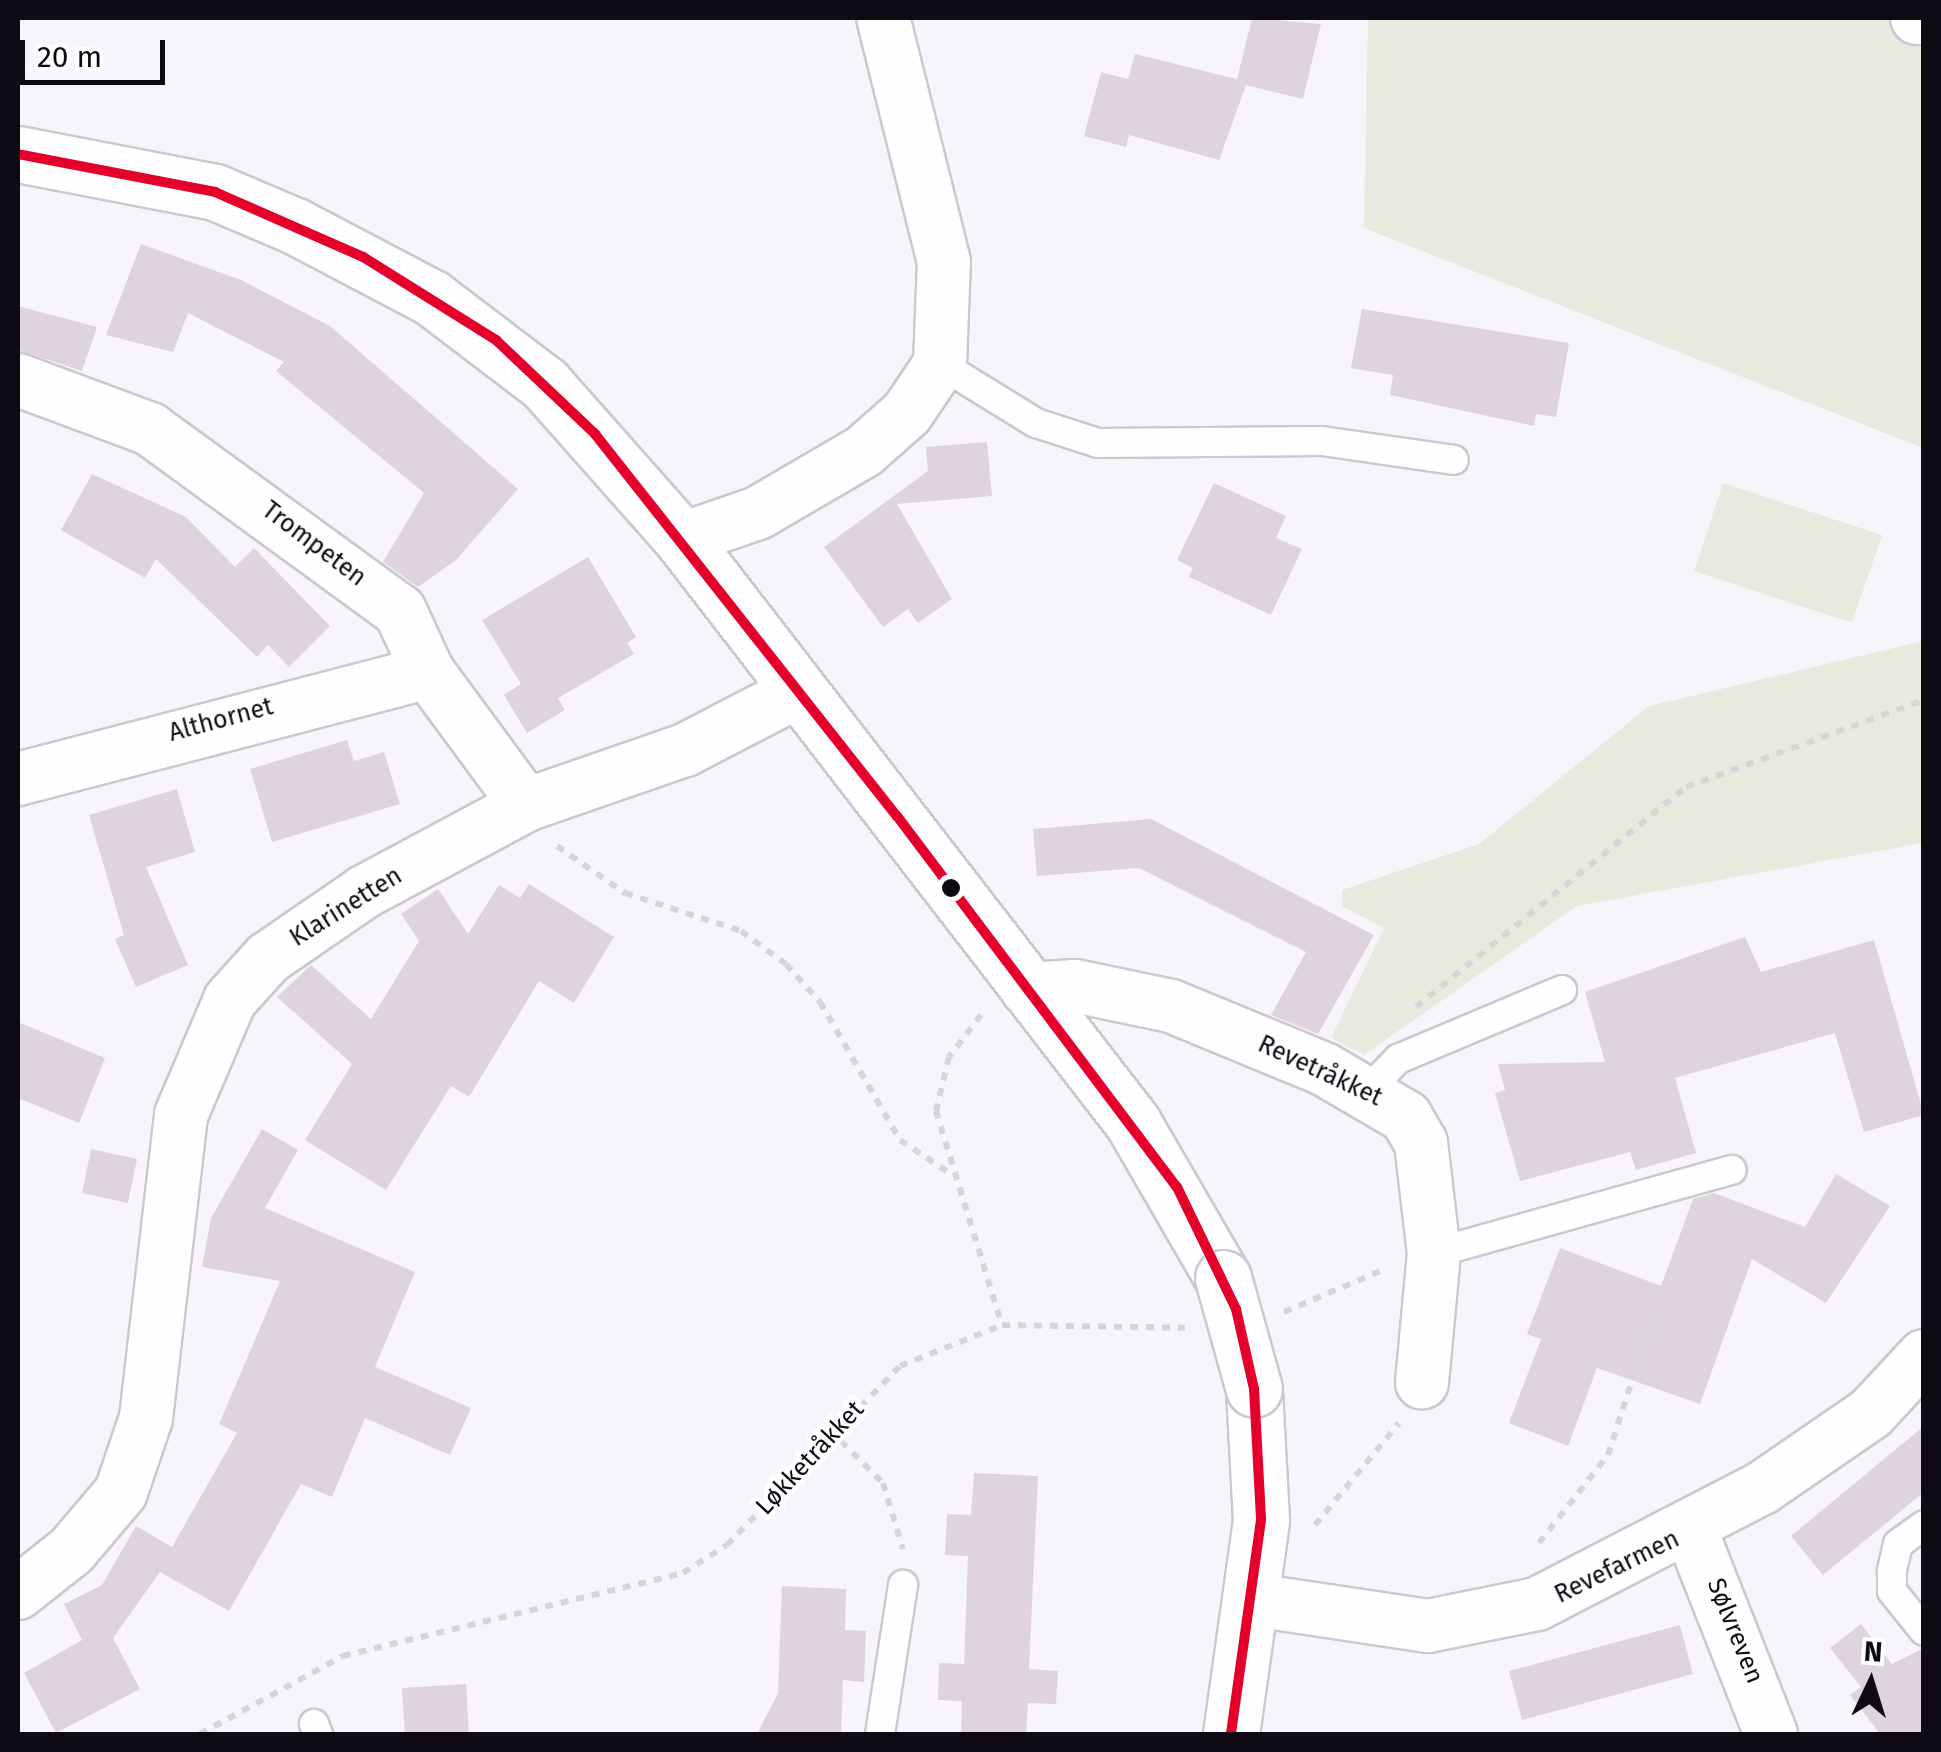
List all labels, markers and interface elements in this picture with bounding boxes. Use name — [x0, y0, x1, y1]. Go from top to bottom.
scale bar — [25, 20, 170, 82]
text: 20 m — [37, 39, 102, 75]
street label: Trompeten — [256, 495, 372, 593]
street label: Althornet — [166, 692, 276, 748]
street label: Klarinetten — [284, 861, 408, 953]
unlabelled marker — [941, 878, 961, 898]
street label: Revetråkket — [1253, 1029, 1387, 1113]
street label: Løkketråkket — [750, 1395, 870, 1521]
street label: Revefarmen — [1550, 1524, 1684, 1610]
street label: Sølvreven — [1700, 1574, 1770, 1688]
north arrow — [1821, 1632, 1921, 1732]
text: N — [1863, 1634, 1884, 1669]

